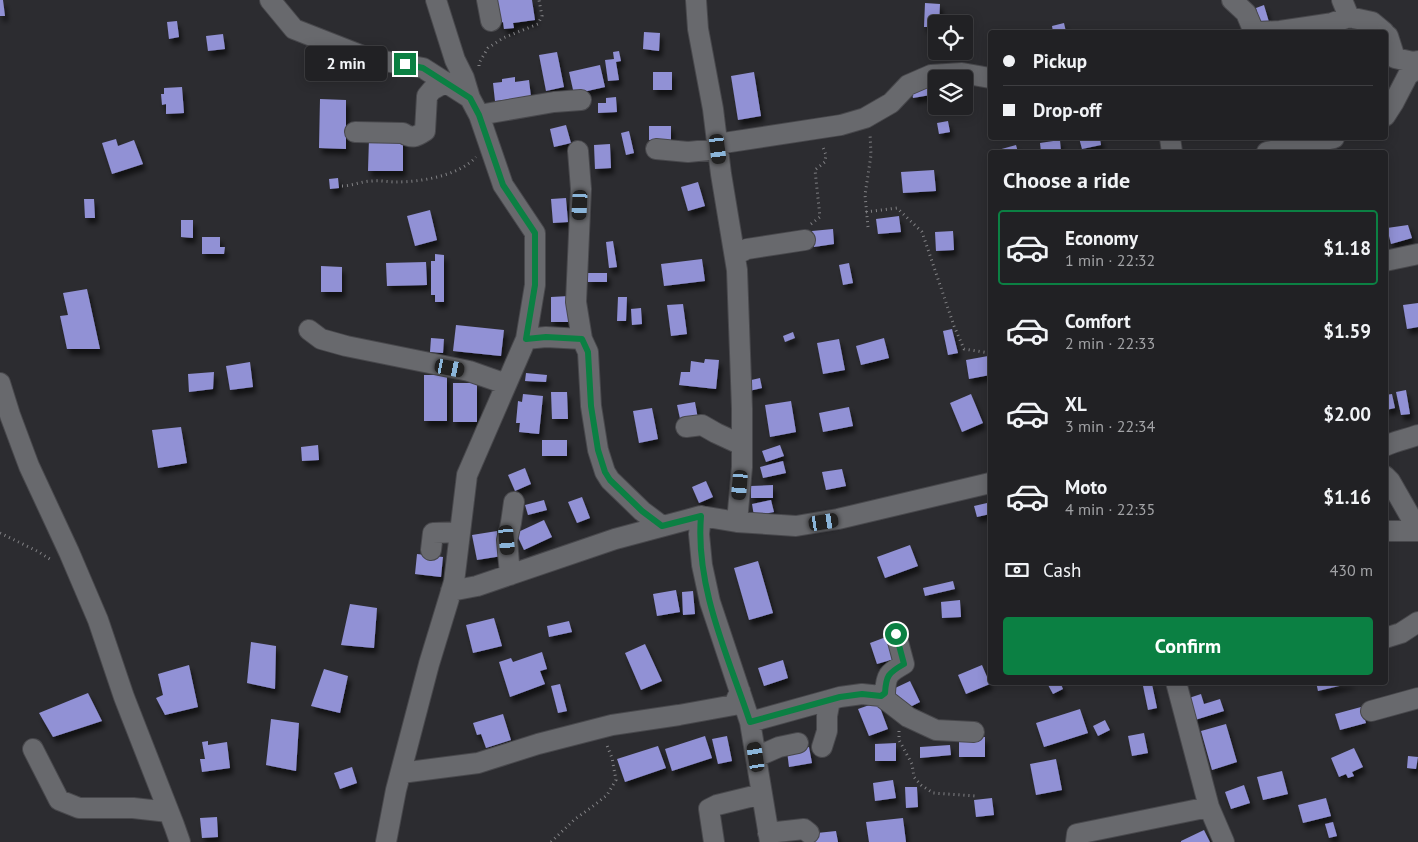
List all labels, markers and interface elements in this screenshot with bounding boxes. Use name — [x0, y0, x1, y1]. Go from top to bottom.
map controls — [928, 15, 973, 115]
button: locate — [928, 15, 973, 60]
callout: 2 min — [305, 46, 388, 82]
text: Pickup — [1033, 49, 1087, 73]
text: 2 min — [326, 53, 366, 73]
route end — [394, 53, 416, 75]
button: layers — [928, 70, 973, 115]
text: Drop-off — [1033, 98, 1101, 122]
car — [708, 133, 727, 165]
text: Choose a ride — [1003, 166, 1130, 194]
car — [571, 190, 588, 220]
icon: car — [1005, 225, 1050, 270]
text: Economy — [1065, 226, 1138, 250]
text: $1.18 — [1323, 236, 1371, 260]
text: 1 min · 22:32 — [1065, 250, 1155, 270]
icon: car — [1005, 308, 1050, 353]
text: Comfort — [1065, 309, 1131, 333]
text: $1.59 — [1323, 319, 1371, 343]
text: 2 min · 22:33 — [1065, 333, 1155, 353]
car — [433, 358, 466, 378]
icon: car — [1005, 391, 1050, 436]
text: XL — [1065, 392, 1087, 416]
text: $2.00 — [1323, 402, 1371, 426]
text: 3 min · 22:34 — [1065, 416, 1155, 436]
car — [731, 469, 748, 501]
icon: car — [1005, 474, 1050, 519]
text: Moto — [1065, 475, 1107, 499]
text: $1.16 — [1323, 485, 1371, 509]
text: 4 min · 22:35 — [1065, 499, 1155, 519]
car — [808, 512, 839, 532]
car — [498, 524, 515, 556]
icon: cash — [1003, 556, 1031, 584]
text: Cash — [1043, 558, 1081, 582]
text: 430 m — [1330, 560, 1373, 580]
button: Confirm — [1003, 617, 1373, 675]
route start — [885, 623, 907, 645]
car — [746, 741, 765, 773]

